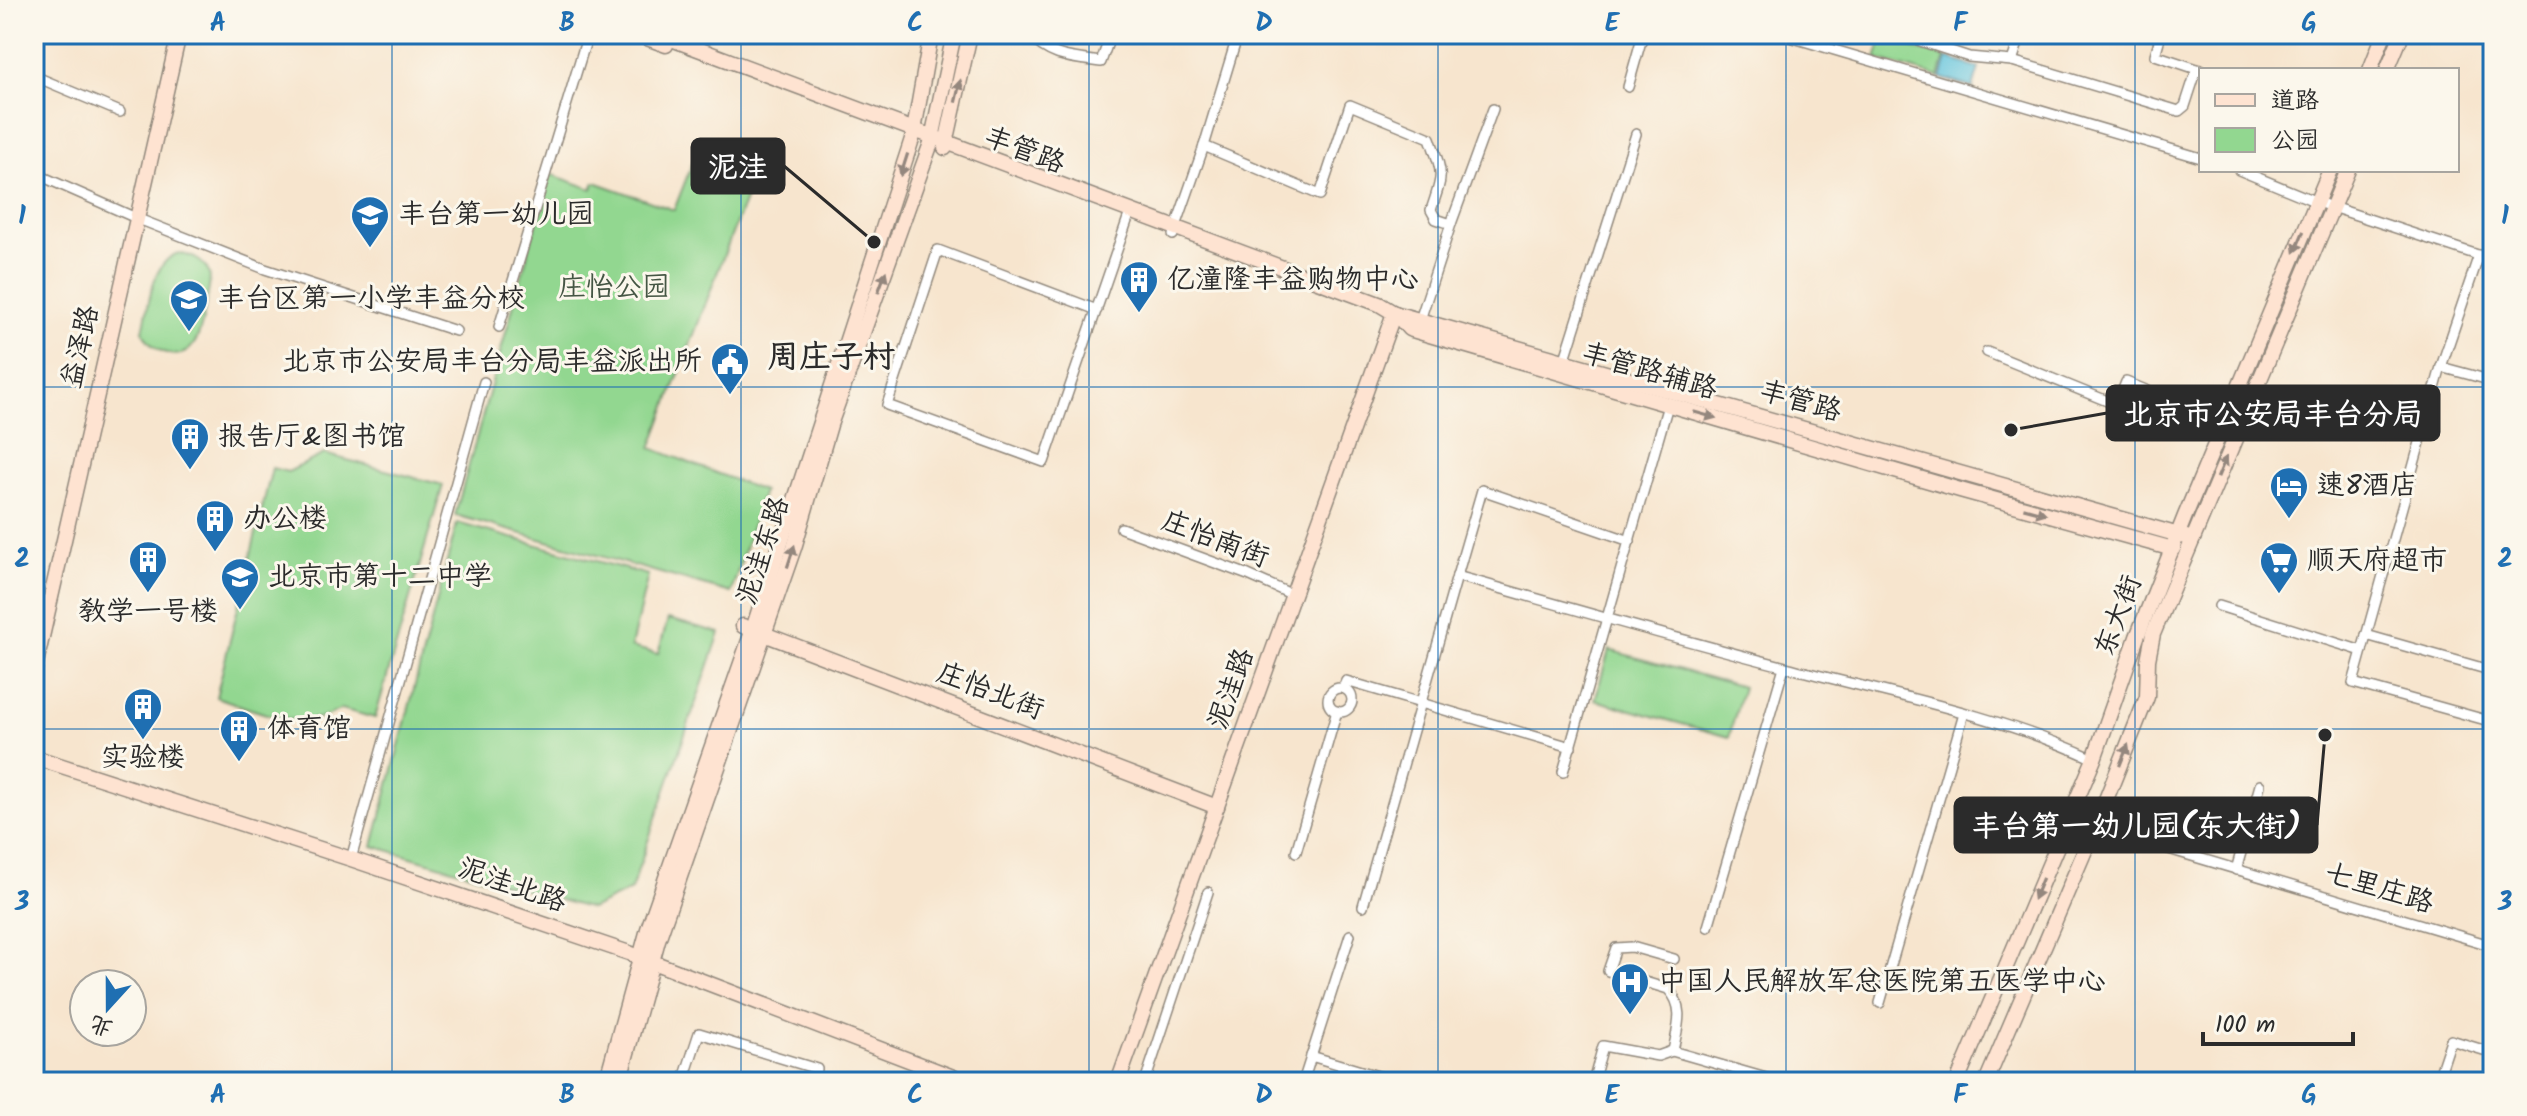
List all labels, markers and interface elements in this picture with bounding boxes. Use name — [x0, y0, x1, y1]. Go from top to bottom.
text: A — [210, 3, 226, 45]
text: B — [559, 3, 575, 45]
text: C — [907, 3, 923, 45]
text: D — [1255, 3, 1273, 45]
text: E — [1605, 3, 1621, 45]
text: F — [1953, 3, 1969, 45]
text: G — [2301, 3, 2317, 45]
legend — [2199, 68, 2459, 172]
one-way arrow — [952, 79, 965, 104]
text: 道路 — [2271, 82, 2319, 121]
street label: 丰管路 — [977, 115, 1071, 187]
text: 公园 — [2271, 122, 2319, 161]
callout: 泥洼 — [692, 139, 784, 193]
text: 泥洼 — [708, 145, 768, 193]
one-way arrow — [897, 153, 909, 177]
place label: 丰台第一幼儿园 — [398, 193, 594, 238]
school or university icon: 丰台第一幼儿园 — [349, 194, 391, 249]
text: 1 — [18, 196, 26, 238]
text: 1 — [2501, 196, 2509, 238]
one-way arrow — [2293, 230, 2306, 254]
place label: 亿潼隆丰益购物中心 — [1167, 258, 1419, 303]
building icon: 亿潼隆丰益购物中心 — [1118, 259, 1160, 314]
park label: 庄怡公园 — [558, 266, 670, 311]
one-way arrow — [876, 270, 888, 294]
place label: 丰台区第一小学丰益分校 — [217, 277, 525, 322]
school or university icon: 丰台区第一小学丰益分校 — [168, 278, 210, 333]
street label: 益泽路 — [50, 301, 112, 393]
street label: 丰管路辅路 — [1576, 331, 1722, 413]
district label: 周庄子村 — [767, 333, 895, 384]
place label: 北京市公安局丰台分局丰益派出所 — [282, 340, 702, 385]
public building icon: 北京市公安局丰台分局丰益派出所 — [709, 341, 751, 396]
street label: 丰管路 — [1753, 369, 1847, 435]
callout: 北京市公安局丰台分局 — [2107, 386, 2439, 440]
text: 北京市公安局丰台分局 — [2123, 392, 2423, 440]
one-way arrow — [1693, 409, 1717, 422]
place label: 报告厅&图书馆 — [218, 415, 406, 460]
building icon: 报告厅&图书馆 — [169, 416, 211, 471]
one-way arrow — [2216, 455, 2229, 479]
place label: 速8酒店 — [2317, 464, 2418, 509]
hotel icon: 速8酒店 — [2268, 465, 2310, 520]
street label: 泥洼东路 — [725, 491, 803, 611]
place label: 办公楼 — [243, 497, 327, 542]
building icon: 办公楼 — [194, 498, 236, 553]
street label: 庄怡南街 — [1155, 499, 1275, 581]
one-way arrow — [2024, 505, 2048, 518]
text: 2 — [14, 539, 30, 581]
building icon: 教学一号楼 — [127, 539, 169, 594]
place label: 顺天府超市 — [2307, 539, 2447, 584]
text: 2 — [2497, 539, 2513, 581]
supermarket icon: 顺天府超市 — [2258, 540, 2300, 595]
one-way arrow — [785, 543, 798, 567]
place label: 北京市第十二中学 — [268, 555, 492, 600]
school or university icon: 北京市第十二中学 — [219, 556, 261, 611]
street label: 东大街 — [2083, 569, 2155, 663]
place label: 教学一号楼 — [78, 590, 218, 635]
street label: 泥洼路 — [1196, 642, 1268, 736]
street label: 庄怡北街 — [930, 651, 1050, 733]
building icon: 实验楼 — [122, 686, 164, 741]
place label: 体育馆 — [267, 707, 351, 752]
building icon: 体育馆 — [218, 708, 260, 763]
place label: 实验楼 — [101, 736, 185, 781]
one-way arrow — [2118, 743, 2131, 767]
callout: 丰台第一幼儿园(东大街) — [1955, 798, 2317, 852]
text: 丰台第一幼儿园(东大街) — [1971, 804, 2301, 852]
street label: 泥洼北路 — [452, 846, 572, 926]
street label: 七里庄路 — [2319, 851, 2439, 927]
one-way arrow — [2032, 877, 2045, 900]
text: 3 — [14, 882, 29, 924]
text: 3 — [2497, 882, 2512, 924]
place label: 中国人民解放军总医院第五医学中心 — [1658, 960, 2106, 1005]
hospital icon: 中国人民解放军总医院第五医学中心 — [1609, 961, 1651, 1016]
north arrow — [68, 968, 148, 1048]
scale bar — [2203, 996, 2353, 1046]
text: 北 — [85, 1004, 118, 1045]
text: 100 m — [2215, 1006, 2275, 1045]
text: A — [210, 1075, 226, 1116]
text: B — [559, 1075, 575, 1116]
text: C — [907, 1075, 923, 1116]
text: D — [1255, 1075, 1273, 1116]
text: E — [1605, 1075, 1621, 1116]
text: F — [1953, 1075, 1969, 1116]
text: G — [2301, 1075, 2317, 1116]

